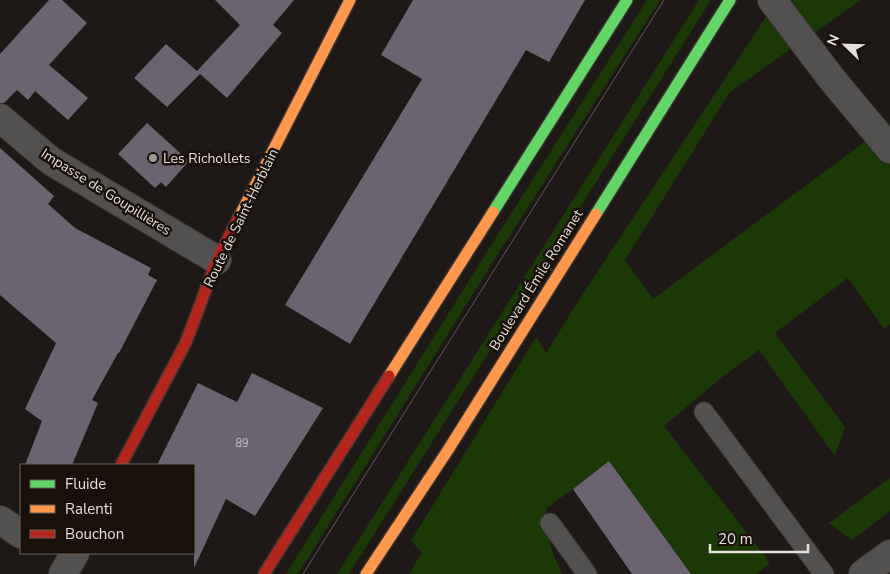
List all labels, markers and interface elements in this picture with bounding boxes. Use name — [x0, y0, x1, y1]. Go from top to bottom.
north arrow — [820, 20, 870, 70]
text: N — [823, 32, 844, 49]
street label: Impasse de Goupillières — [37, 144, 175, 240]
street label: Route de Saint-Herblain — [199, 146, 283, 290]
place label: Les Richollets — [163, 149, 251, 168]
marker: Les Richollets — [147, 152, 159, 164]
street label: Boulevard Émile Romanet — [485, 206, 587, 354]
house number: 89 — [235, 436, 249, 451]
legend — [20, 464, 195, 554]
text: Fluide — [65, 474, 106, 494]
text: Ralenti — [65, 499, 113, 519]
scale bar — [710, 522, 808, 554]
text: Bouchon — [65, 524, 124, 544]
text: 20 m — [718, 529, 753, 549]

